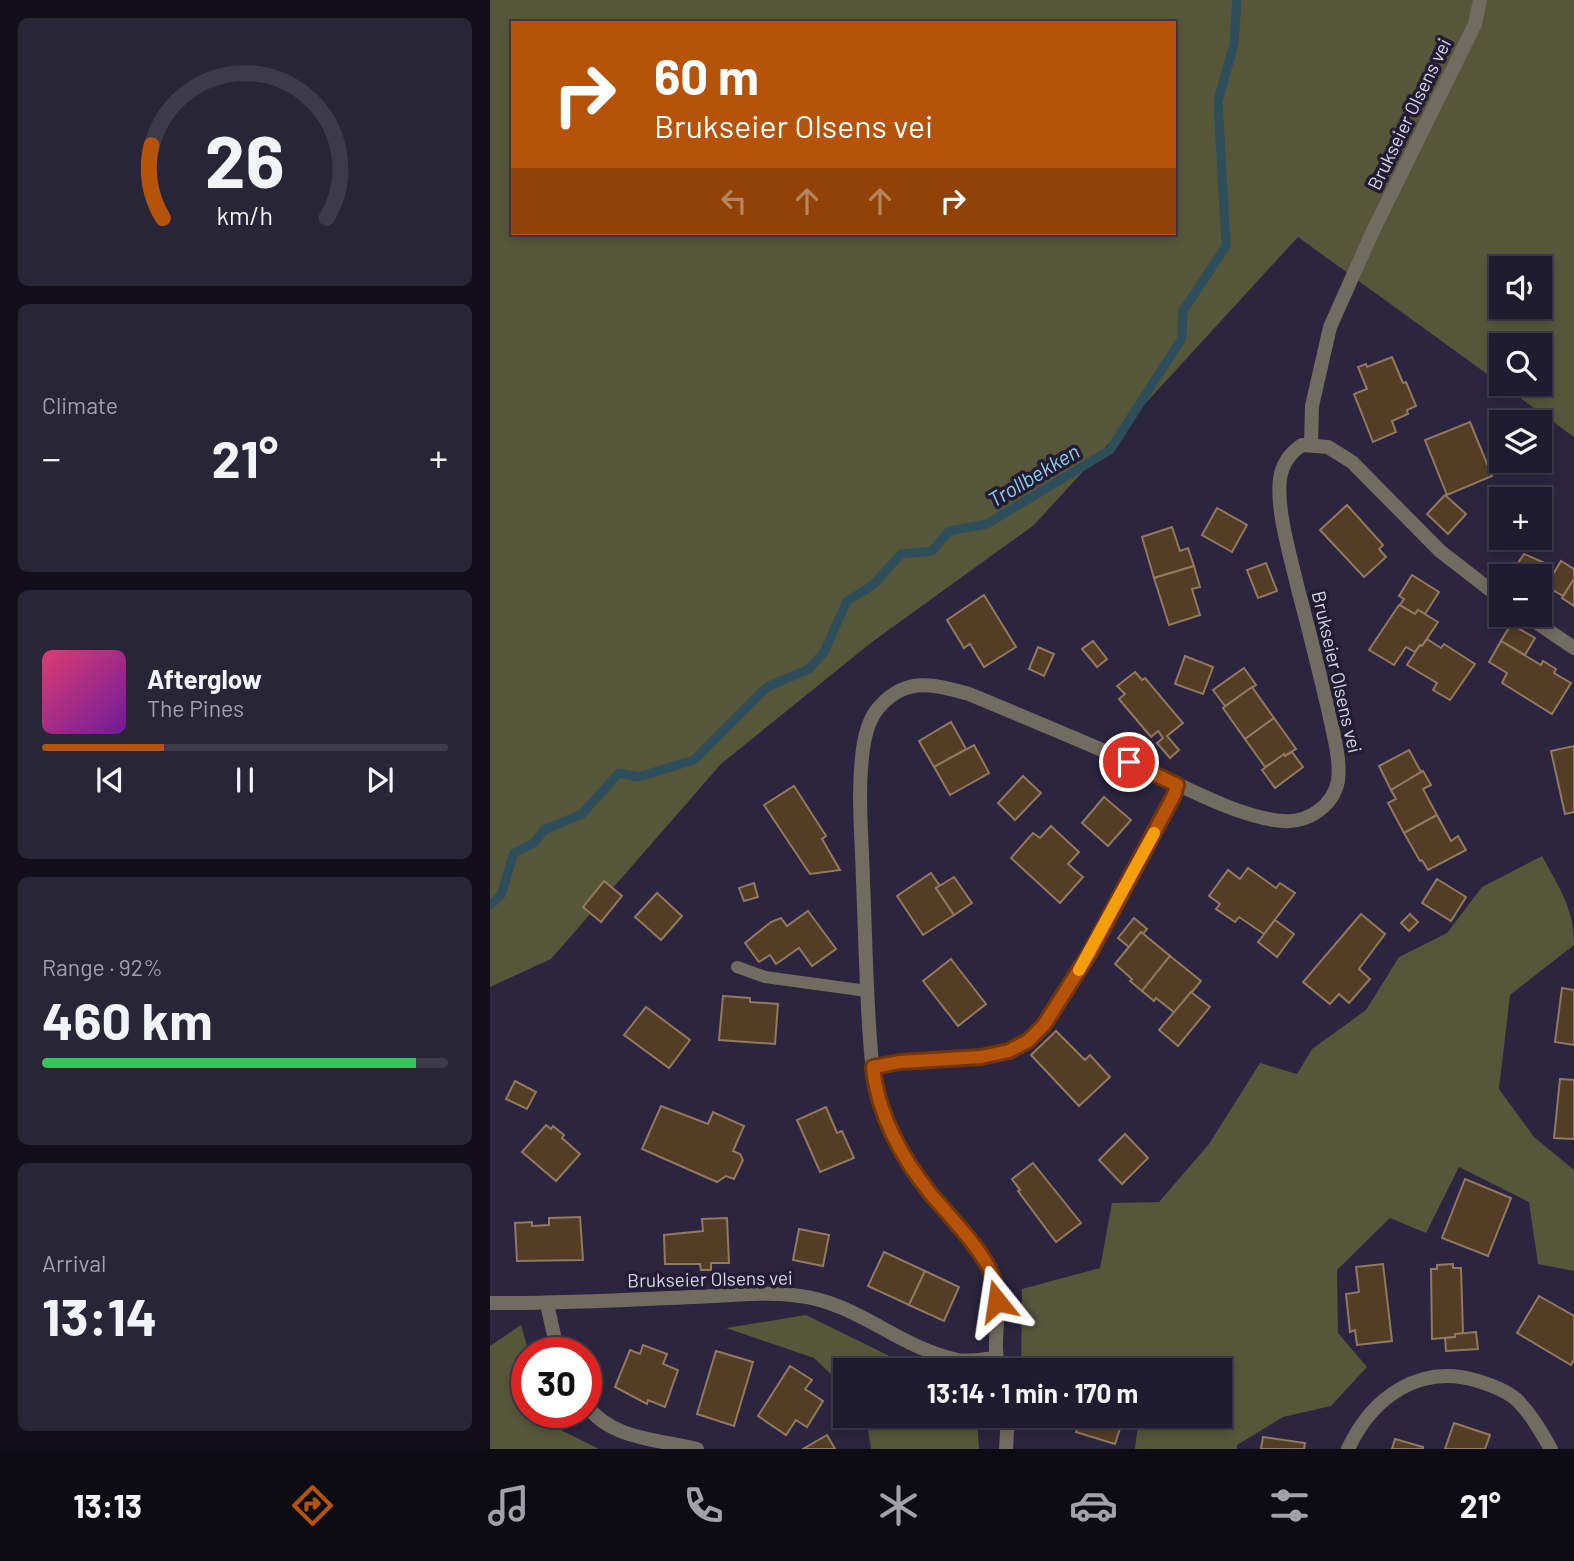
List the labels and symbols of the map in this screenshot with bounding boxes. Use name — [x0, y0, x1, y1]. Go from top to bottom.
street label: Brukseier Olsens vei — [1362, 34, 1455, 193]
water label: Trollbekken — [983, 438, 1083, 512]
street label: Brukseier Olsens vei — [1308, 589, 1367, 755]
pin — [1099, 732, 1159, 792]
position arrow — [960, 1264, 1034, 1338]
street label: Brukseier Olsens vei — [627, 1266, 793, 1291]
speed limit sign: 30 — [511, 1337, 602, 1428]

